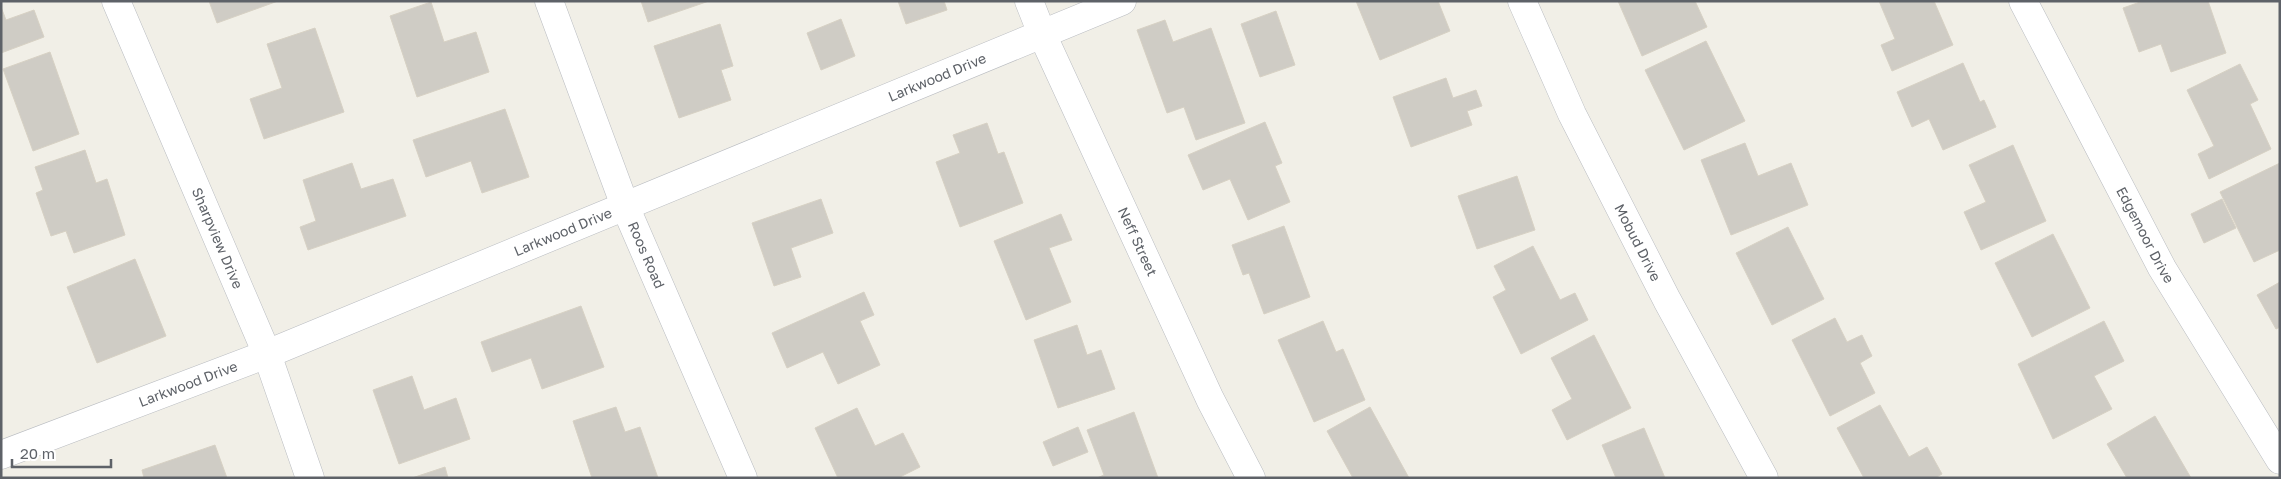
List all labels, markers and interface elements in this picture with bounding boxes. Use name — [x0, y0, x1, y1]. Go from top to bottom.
street label: Larkwood Drive — [885, 49, 988, 105]
street label: Edgemoor Drive — [2113, 184, 2178, 286]
street label: Sharpview Drive — [189, 185, 247, 291]
street label: Mobud Drive — [1611, 201, 1665, 284]
street label: Larkwood Drive — [511, 204, 614, 259]
street label: Neff Street — [1115, 204, 1161, 279]
street label: Roos Road — [625, 219, 669, 291]
street label: Larkwood Drive — [136, 357, 240, 410]
scale bar — [12, 436, 111, 468]
text: 20 m — [20, 444, 55, 462]

